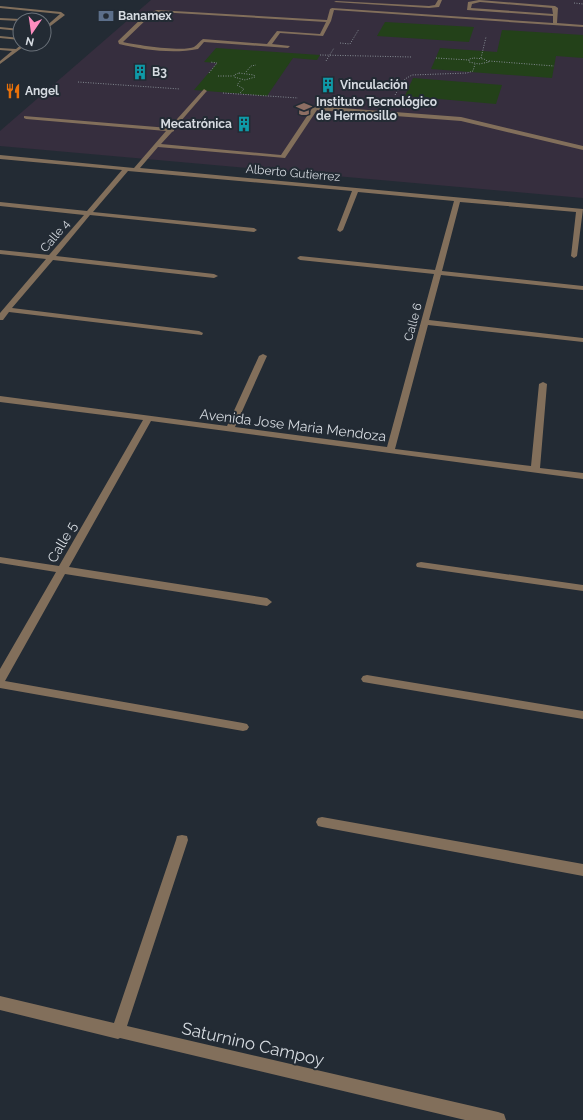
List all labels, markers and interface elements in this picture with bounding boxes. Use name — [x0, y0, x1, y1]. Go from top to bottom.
bank icon: Banamex — [97, 7, 115, 25]
place label: Banamex — [118, 9, 172, 23]
north arrow — [12, 12, 52, 52]
text: N — [24, 34, 35, 49]
building icon: B3 — [131, 63, 149, 81]
place label: B3 — [152, 65, 167, 79]
building icon: Vinculación — [319, 76, 337, 94]
place label: Vinculación — [340, 78, 408, 92]
restaurant icon: Angel — [4, 82, 22, 100]
place label: Angel — [25, 84, 59, 98]
place label: Instituto Tecnológico de Hermosillo — [316, 95, 437, 123]
school or university icon: Instituto Tecnológico de Hermosillo — [295, 100, 313, 118]
building icon: Mecatrónica — [235, 115, 253, 133]
place label: Mecatrónica — [161, 117, 232, 131]
street label: Alberto Gutierrez — [245, 162, 341, 184]
street label: Calle 4 — [37, 217, 73, 255]
street label: Calle 6 — [401, 302, 425, 342]
street label: Avenida Jose Maria Mendoza — [199, 406, 387, 444]
street label: Calle 5 — [44, 519, 80, 565]
street label: Saturnino Campoy — [180, 1018, 326, 1070]

